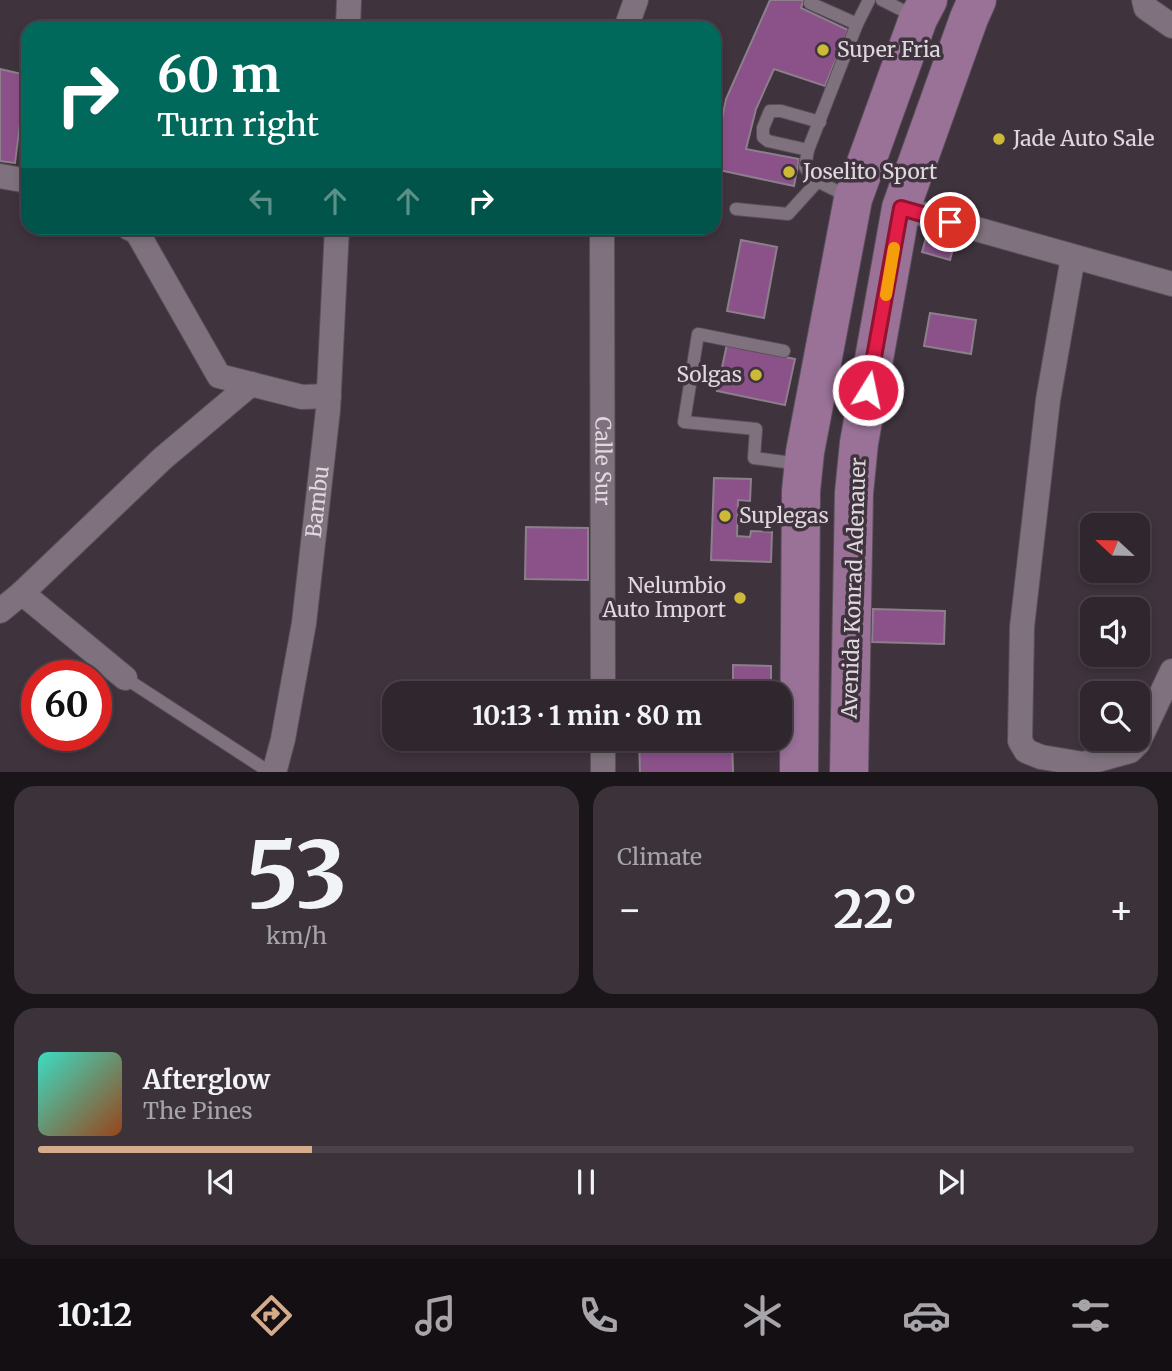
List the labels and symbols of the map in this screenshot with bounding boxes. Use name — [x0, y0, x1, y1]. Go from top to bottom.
place label: Super Fria — [837, 36, 941, 63]
marker: Super Fria — [815, 42, 831, 58]
place label: Jade Auto Sale — [1012, 125, 1154, 152]
marker: Jade Auto Sale — [991, 131, 1007, 147]
place label: Joselito Sport — [802, 158, 937, 185]
marker: Joselito Sport — [781, 164, 797, 180]
pin — [920, 192, 980, 252]
position arrow — [831, 353, 905, 427]
place label: Solgas — [677, 361, 742, 388]
marker: Solgas — [748, 367, 764, 383]
street label: Calle Sur — [589, 416, 617, 506]
street label: Avenida Konrad Adenauer — [835, 457, 872, 720]
street label: Bambu — [300, 464, 335, 539]
place label: Suplegas — [739, 502, 829, 529]
marker: Suplegas — [717, 508, 733, 524]
north arrow — [1080, 513, 1150, 583]
place label: Nelumbio Auto Import — [601, 572, 726, 623]
marker: Nelumbio Auto Import — [732, 590, 748, 606]
speed limit sign: 60 — [21, 660, 112, 751]

